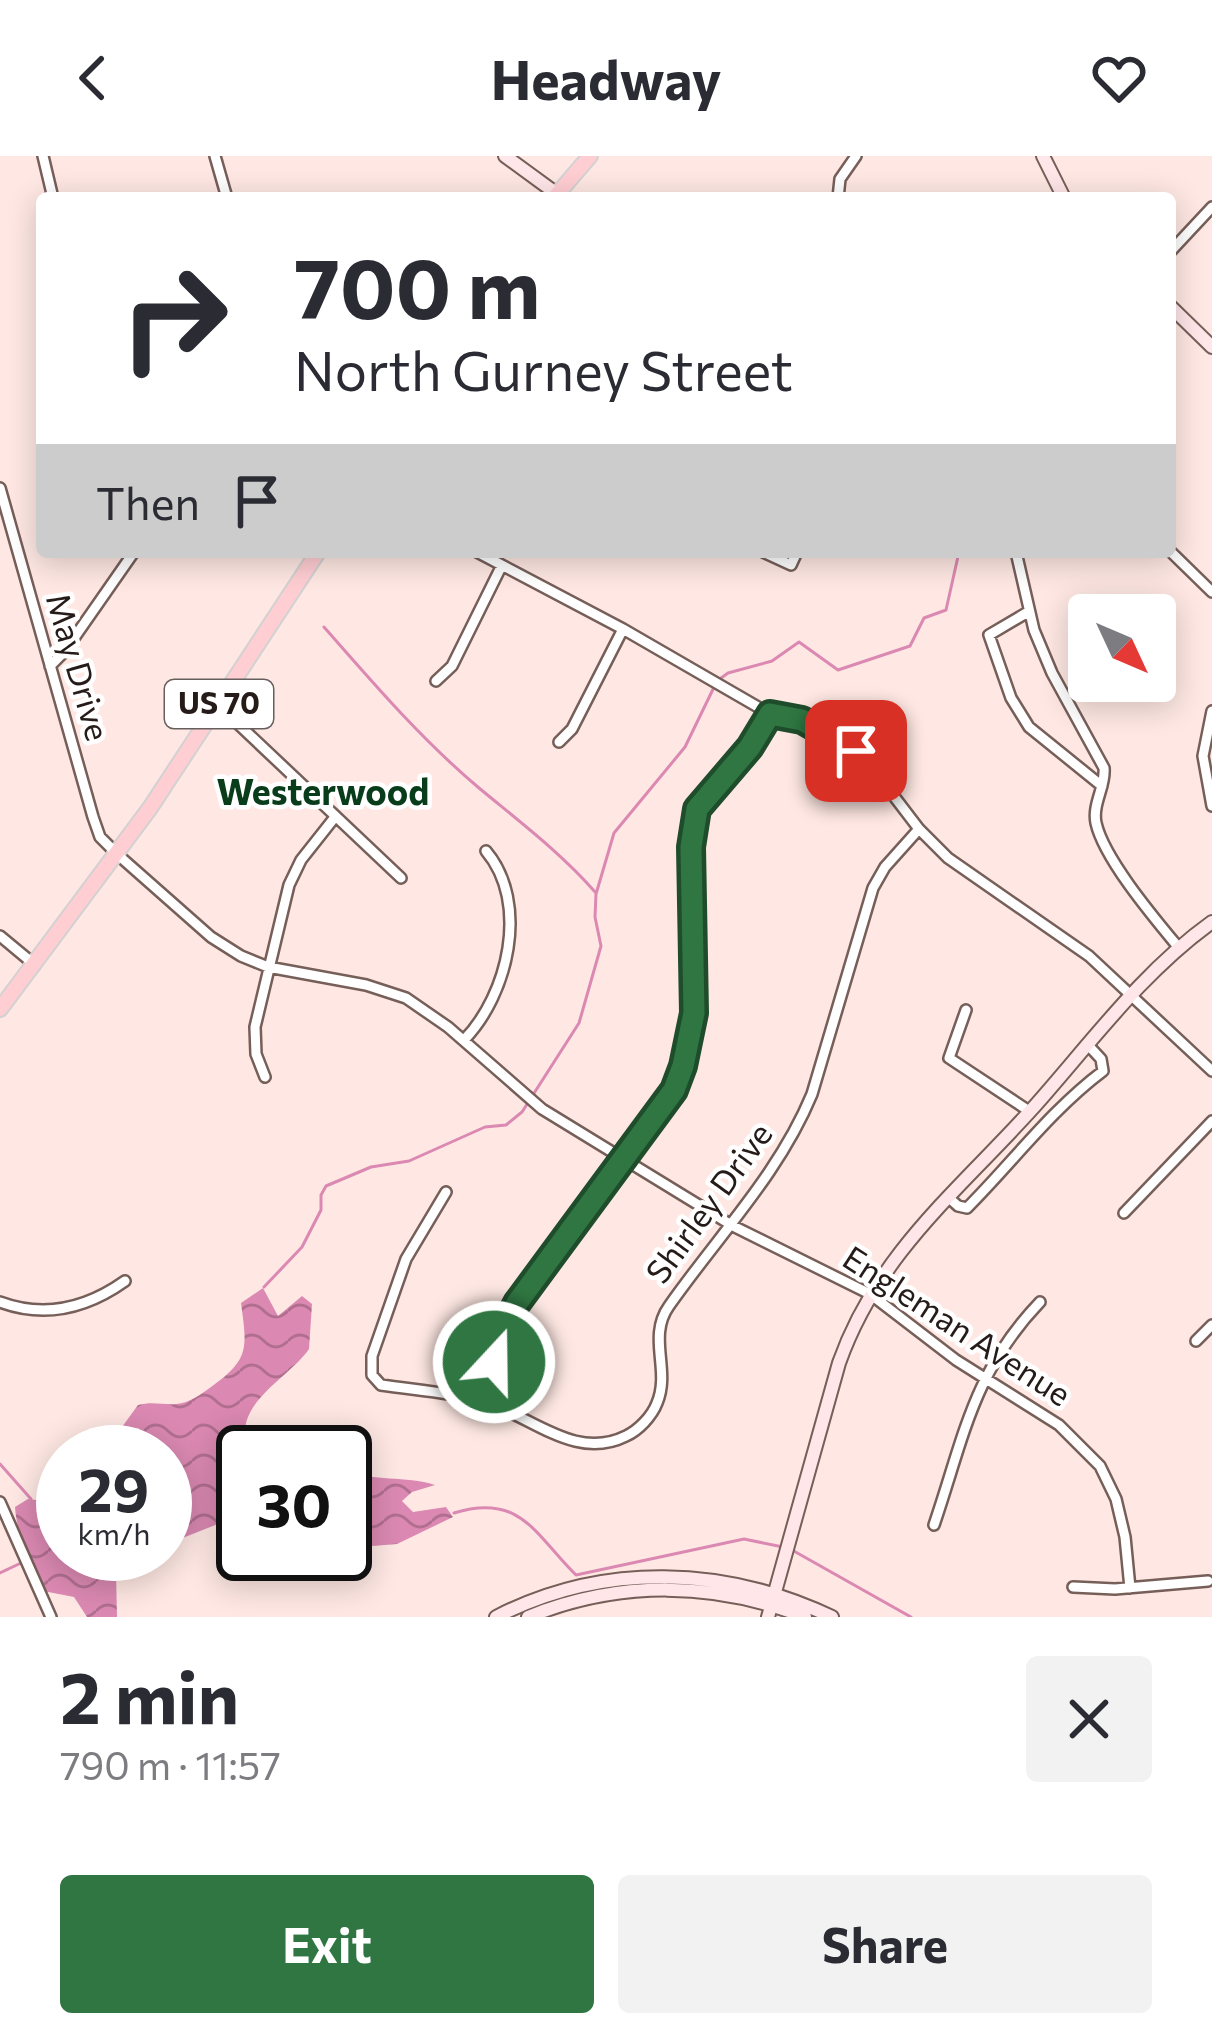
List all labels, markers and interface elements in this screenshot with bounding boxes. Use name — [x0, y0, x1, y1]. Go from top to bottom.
icon: back — [60, 45, 126, 111]
text: Headway — [491, 45, 721, 111]
icon: heart — [1086, 45, 1152, 111]
text: 700 m — [294, 234, 541, 336]
icon: right — [96, 240, 252, 396]
text: North Gurney Street — [294, 336, 793, 402]
icon: arrive — [224, 468, 290, 534]
text: Then — [96, 474, 200, 529]
street label: May Drive — [39, 588, 120, 745]
north arrow — [1068, 594, 1176, 702]
map controls — [1068, 594, 1176, 702]
road number: US 70 — [165, 680, 273, 728]
pin — [805, 700, 907, 802]
icon: arrive — [823, 718, 889, 784]
district label: Westerwood — [217, 768, 429, 812]
street label: Shirley Drive — [636, 1114, 780, 1290]
street label: Engleman Avenue — [836, 1236, 1079, 1414]
position arrow — [431, 1299, 557, 1425]
speed limit sign: 30 — [216, 1425, 372, 1581]
text: 29 — [79, 1451, 149, 1524]
text: km/h — [78, 1514, 150, 1551]
text: 2 min — [60, 1651, 239, 1739]
button: close — [1026, 1656, 1152, 1782]
text: 790 m · 11:57 — [60, 1740, 281, 1788]
button: Exit — [60, 1875, 594, 2013]
button: Share — [618, 1875, 1152, 2013]

